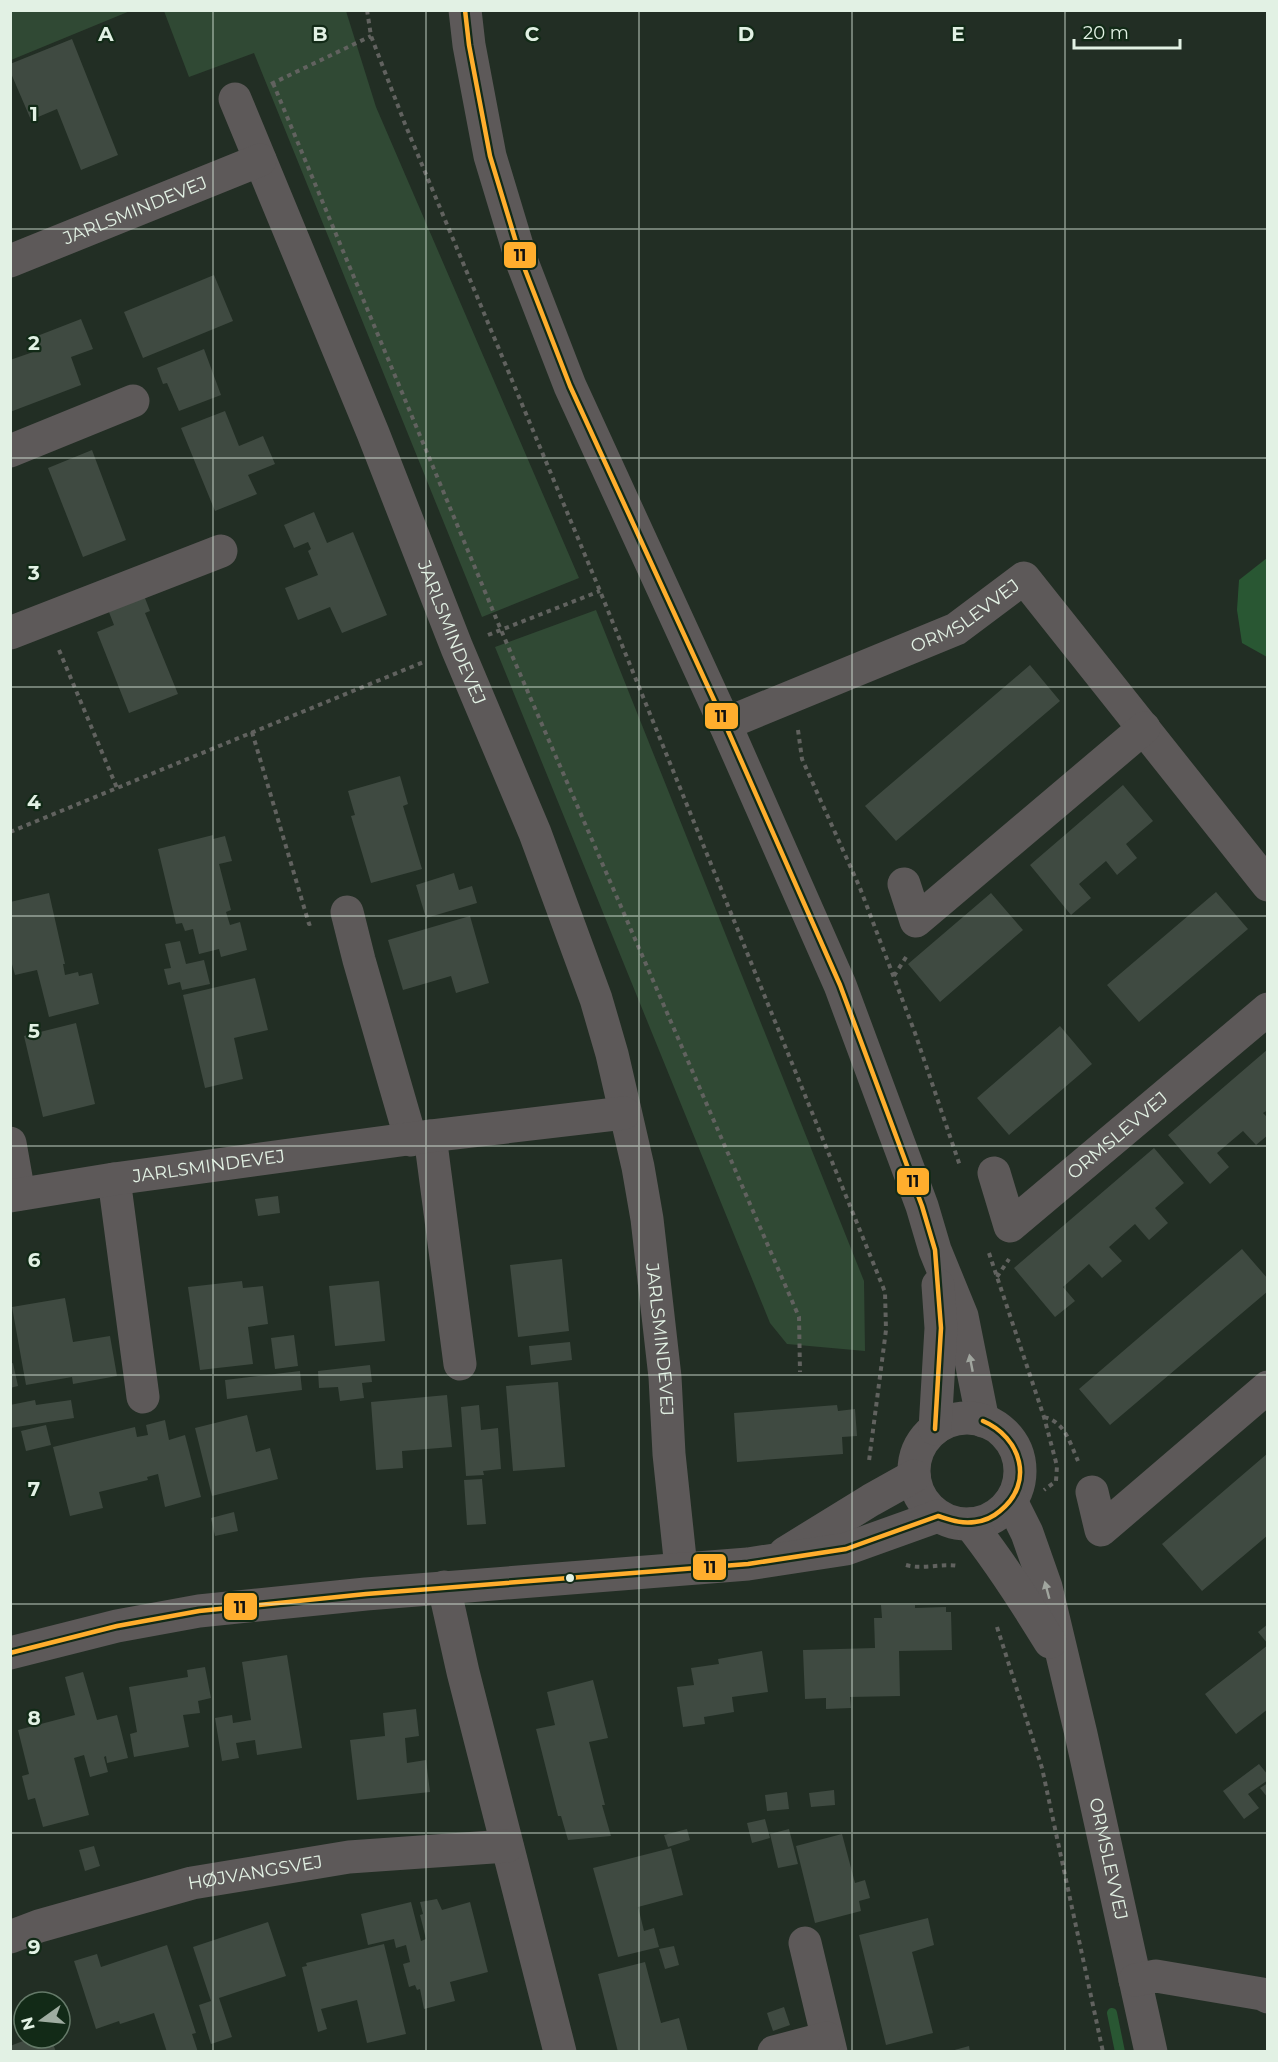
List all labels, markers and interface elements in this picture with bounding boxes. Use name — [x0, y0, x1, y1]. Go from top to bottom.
scale bar — [1074, 12, 1180, 50]
text: A — [97, 22, 114, 46]
text: B — [312, 22, 328, 46]
text: C — [525, 22, 540, 46]
text: D — [738, 22, 754, 46]
text: E — [951, 22, 965, 46]
text: 20 m — [1083, 22, 1129, 44]
text: 1 — [30, 102, 38, 126]
street label: JARLSMINDEVEJ — [59, 171, 211, 250]
line badge: 11 — [503, 241, 537, 269]
text: 11 — [514, 246, 526, 265]
text: 2 — [28, 331, 40, 355]
street label: JARLSMINDEVEJ — [413, 556, 491, 708]
text: 3 — [27, 561, 40, 585]
street label: ORMSLEVVEJ — [907, 574, 1024, 658]
line badge: 11 — [704, 702, 739, 730]
text: 11 — [715, 707, 727, 726]
text: 4 — [27, 790, 41, 814]
text: 5 — [28, 1019, 40, 1043]
street label: ORMSLEVVEJ — [1063, 1087, 1172, 1184]
street label: JARLSMINDEVEJ — [130, 1145, 286, 1187]
line badge: 11 — [896, 1167, 930, 1196]
text: 11 — [907, 1172, 919, 1191]
text: 6 — [28, 1248, 41, 1272]
street label: JARLSMINDEVEJ — [641, 1261, 678, 1416]
one-way arrow — [966, 1353, 975, 1372]
text: 7 — [28, 1477, 40, 1501]
line badge: 11 — [692, 1553, 727, 1581]
text: 11 — [704, 1558, 716, 1577]
unlabelled marker — [564, 1572, 576, 1584]
one-way arrow — [1041, 1580, 1051, 1599]
line badge: 11 — [223, 1592, 258, 1621]
text: 11 — [234, 1598, 246, 1617]
text: 8 — [27, 1706, 41, 1730]
street label: ORMSLEVVEJ — [1084, 1796, 1133, 1922]
street label: HØJVANGSVEJ — [186, 1851, 324, 1895]
text: 9 — [28, 1935, 40, 1959]
north arrow — [12, 1990, 72, 2050]
text: N — [17, 2015, 39, 2032]

